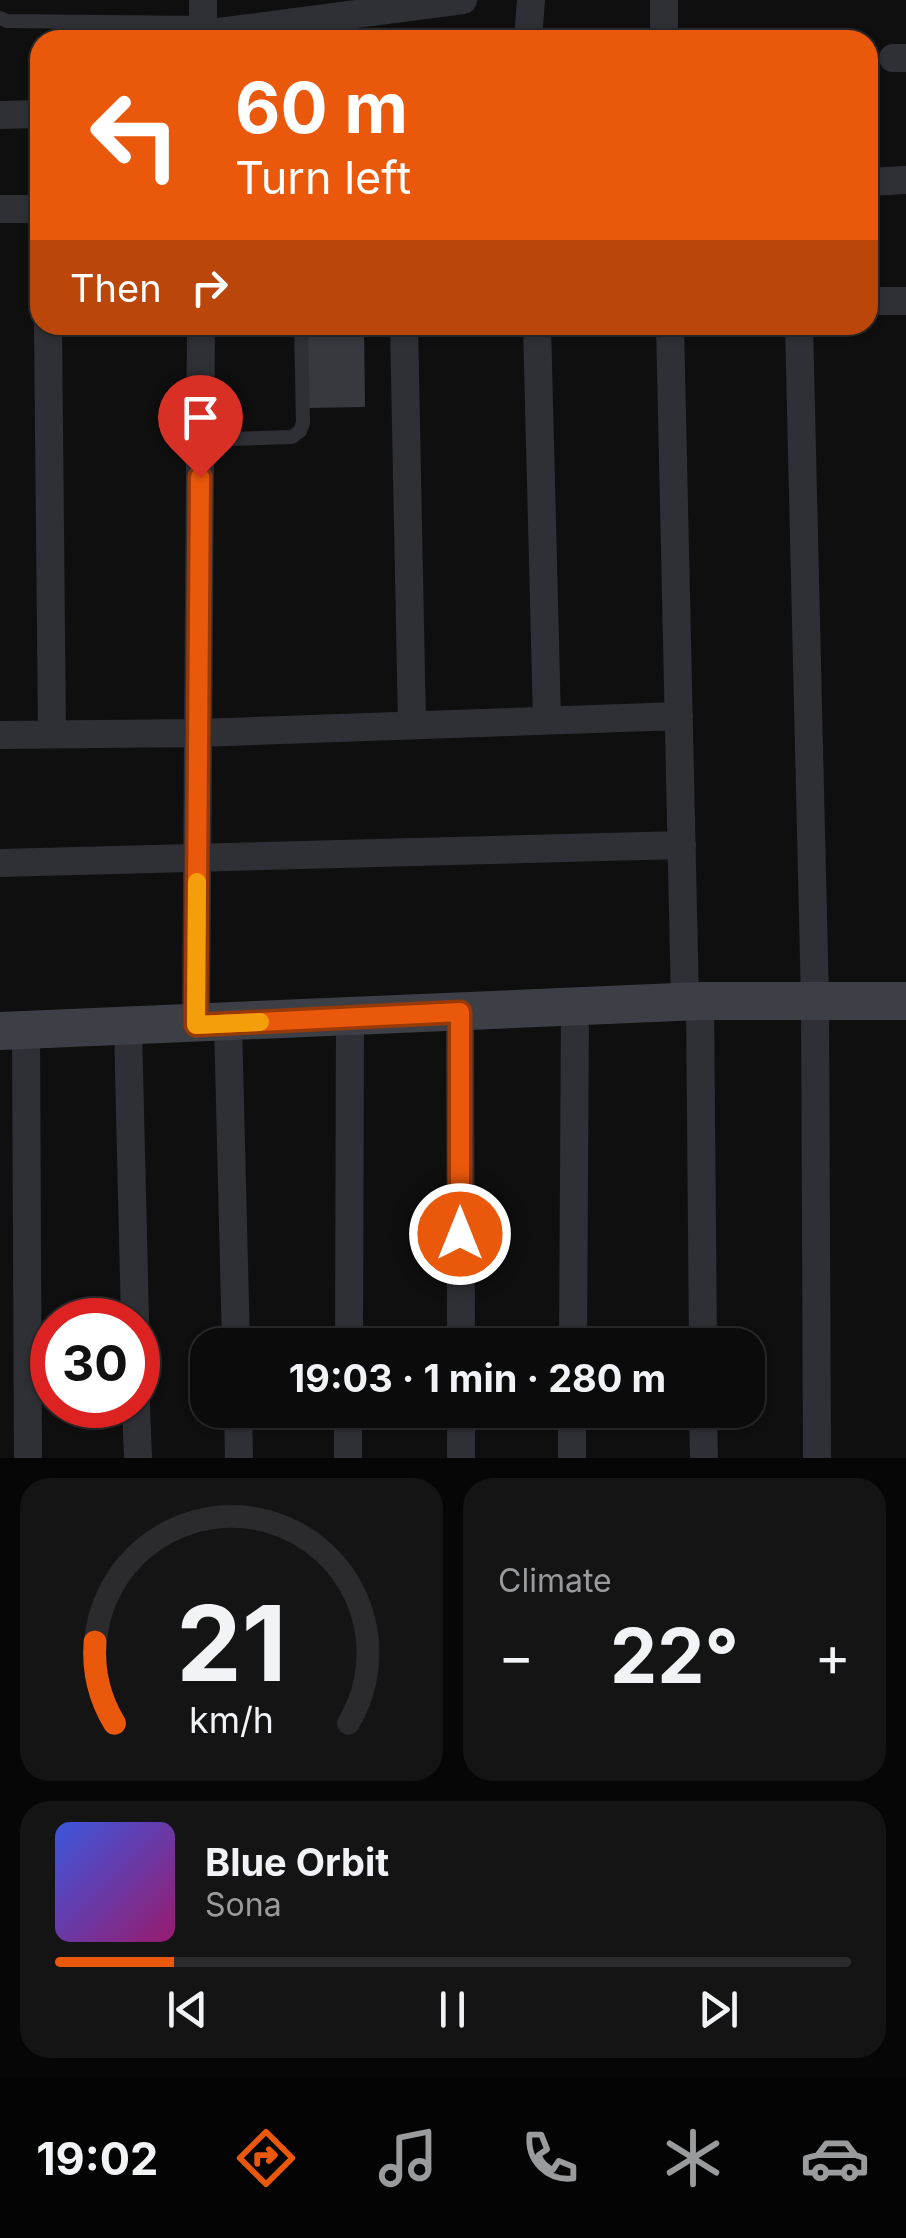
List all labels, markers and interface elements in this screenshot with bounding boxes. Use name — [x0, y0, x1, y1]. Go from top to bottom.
text: 60 m — [235, 65, 408, 150]
icon: left — [70, 70, 200, 200]
text: Turn left — [235, 150, 411, 205]
icon: right — [182, 260, 237, 315]
text: Then — [70, 265, 162, 311]
pin — [158, 375, 243, 478]
icon: arrive — [173, 390, 228, 445]
position arrow — [408, 1182, 512, 1286]
speed limit sign: 30 — [30, 1298, 160, 1428]
text: 19:03 · 1 min · 280 m — [289, 1355, 666, 1401]
text: Climate — [498, 1561, 612, 1600]
text: 21 — [176, 1580, 287, 1706]
text: 22° — [610, 1610, 739, 1701]
text: − — [498, 1623, 534, 1689]
text: + — [815, 1623, 851, 1689]
text: km/h — [189, 1698, 274, 1742]
text: Blue Orbit — [205, 1839, 389, 1885]
text: Sona — [205, 1885, 282, 1924]
icon: previous — [160, 1982, 215, 2037]
icon: pause — [425, 1982, 480, 2037]
icon: next — [691, 1982, 746, 2037]
icon: directions — [231, 2123, 301, 2193]
icon: music — [373, 2123, 443, 2193]
icon: phone — [515, 2123, 585, 2193]
icon: climate — [658, 2123, 728, 2193]
icon: car — [800, 2123, 870, 2193]
text: 19:02 — [36, 2131, 158, 2186]

